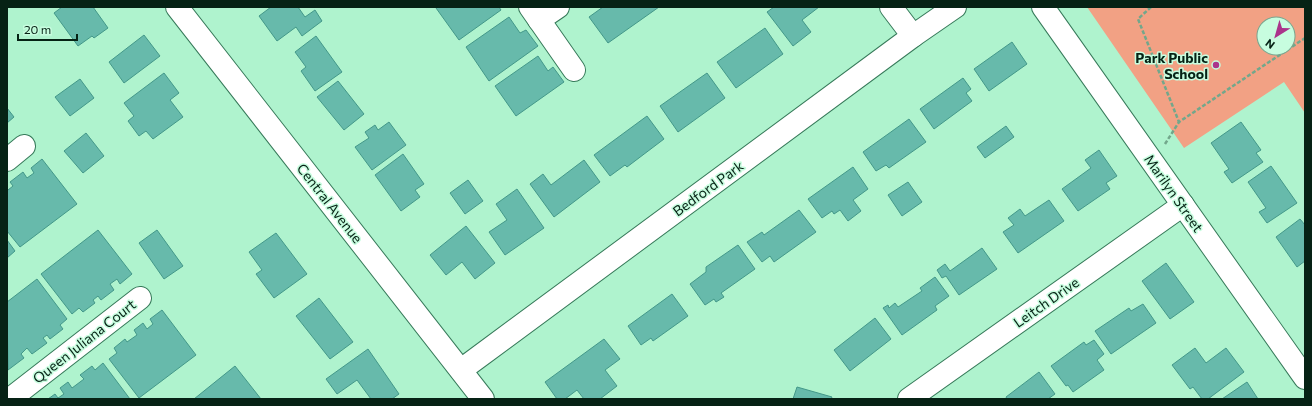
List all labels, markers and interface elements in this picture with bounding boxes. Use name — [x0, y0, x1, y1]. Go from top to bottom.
scale bar — [18, 16, 77, 42]
north arrow — [1256, 16, 1296, 56]
text: 20 m — [24, 22, 51, 36]
text: N — [1262, 37, 1277, 52]
place label: Park Public School — [1135, 49, 1208, 82]
marker: Park Public School — [1211, 60, 1221, 70]
street label: Marilyn Street — [1141, 151, 1207, 235]
street label: Bedford Park — [669, 156, 747, 219]
street label: Central Avenue — [294, 160, 366, 246]
street label: Leitch Drive — [1010, 273, 1082, 331]
street label: Queen Juliana Court — [29, 295, 139, 387]

